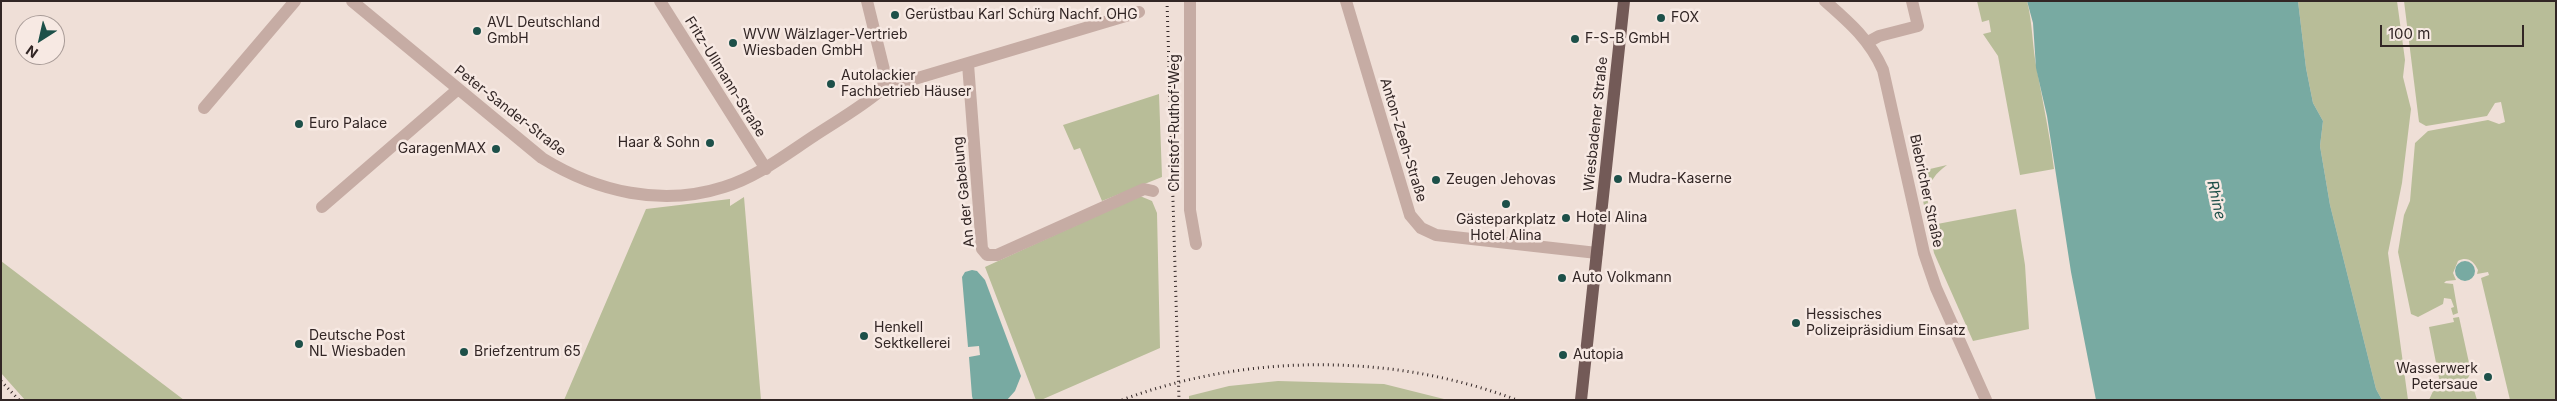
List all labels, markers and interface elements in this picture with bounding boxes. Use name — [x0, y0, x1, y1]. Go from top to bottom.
place label: Gerüstbau Karl Schürg Nachf. OHG — [905, 7, 1138, 23]
marker: Gerüstbau Karl Schürg Nachf. OHG — [889, 9, 901, 21]
place label: FOX — [1671, 10, 1699, 26]
marker: FOX — [1655, 12, 1667, 24]
street label: Fritz-Ullmann-Straße — [681, 13, 769, 141]
north arrow — [15, 15, 65, 65]
place label: AVL Deutschland GmbH — [487, 15, 600, 48]
scale bar — [2382, 15, 2526, 47]
text: 100 m — [2388, 24, 2430, 43]
marker: AVL Deutschland GmbH — [471, 25, 483, 37]
place label: WVW Wälzlager-Vertrieb Wiesbaden GmbH — [743, 27, 907, 59]
place label: F-S-B GmbH — [1585, 31, 1670, 47]
marker: F-S-B GmbH — [1569, 33, 1581, 45]
marker: WVW Wälzlager-Vertrieb Wiesbaden GmbH — [727, 37, 739, 49]
text: N — [22, 42, 41, 62]
street label: Christof-Ruthof-Weg — [1167, 54, 1183, 192]
street label: Wiesbadener Straße — [1581, 56, 1611, 192]
street label: Peter-Sander-Straße — [451, 62, 569, 160]
place label: Autolackier Fachbetrieb Häuser — [841, 68, 971, 100]
street label: Anton-Zeeh-Straße — [1376, 76, 1430, 204]
marker: Autolackier Fachbetrieb Häuser — [825, 78, 837, 90]
place label: Euro Palace — [309, 116, 387, 132]
marker: Euro Palace — [293, 118, 305, 130]
street label: Biebricher Straße — [1906, 133, 1946, 249]
place label: Haar & Sohn — [618, 135, 700, 151]
street label: An der Gabelung — [950, 136, 978, 248]
marker: Haar & Sohn — [704, 137, 716, 149]
place label: GaragenMAX — [398, 141, 486, 157]
marker: GaragenMAX — [490, 143, 502, 155]
place label: Mudra-Kaserne — [1628, 171, 1732, 187]
place label: Zeugen Jehovas — [1446, 172, 1556, 188]
marker: Mudra-Kaserne — [1612, 173, 1624, 185]
marker: Zeugen Jehovas — [1430, 174, 1442, 186]
water label: Rhine — [2203, 179, 2229, 221]
marker: Gästeparkplatz Hotel Alina — [1500, 198, 1512, 210]
place label: Hotel Alina — [1576, 210, 1647, 226]
place label: Gästeparkplatz Hotel Alina — [1456, 212, 1556, 244]
marker: Hotel Alina — [1560, 212, 1572, 224]
place label: Auto Volkmann — [1572, 270, 1672, 286]
marker: Auto Volkmann — [1556, 272, 1568, 284]
place label: Hessisches Polizeipräsidium Einsatz — [1806, 307, 1966, 340]
marker: Hessisches Polizeipräsidium Einsatz — [1790, 317, 1802, 329]
place label: Henkell Sektkellerei — [874, 320, 950, 352]
place label: Deutsche Post NL Wiesbaden — [309, 328, 406, 361]
marker: Henkell Sektkellerei — [858, 330, 870, 342]
marker: Deutsche Post NL Wiesbaden — [293, 338, 305, 350]
place label: Briefzentrum 65 — [474, 344, 581, 360]
marker: Briefzentrum 65 — [458, 346, 470, 358]
place label: Autopia — [1573, 347, 1624, 363]
marker: Autopia — [1557, 349, 1569, 361]
place label: Wasserwerk Petersaue — [2396, 361, 2478, 394]
marker: Wasserwerk Petersaue — [2482, 371, 2494, 383]

